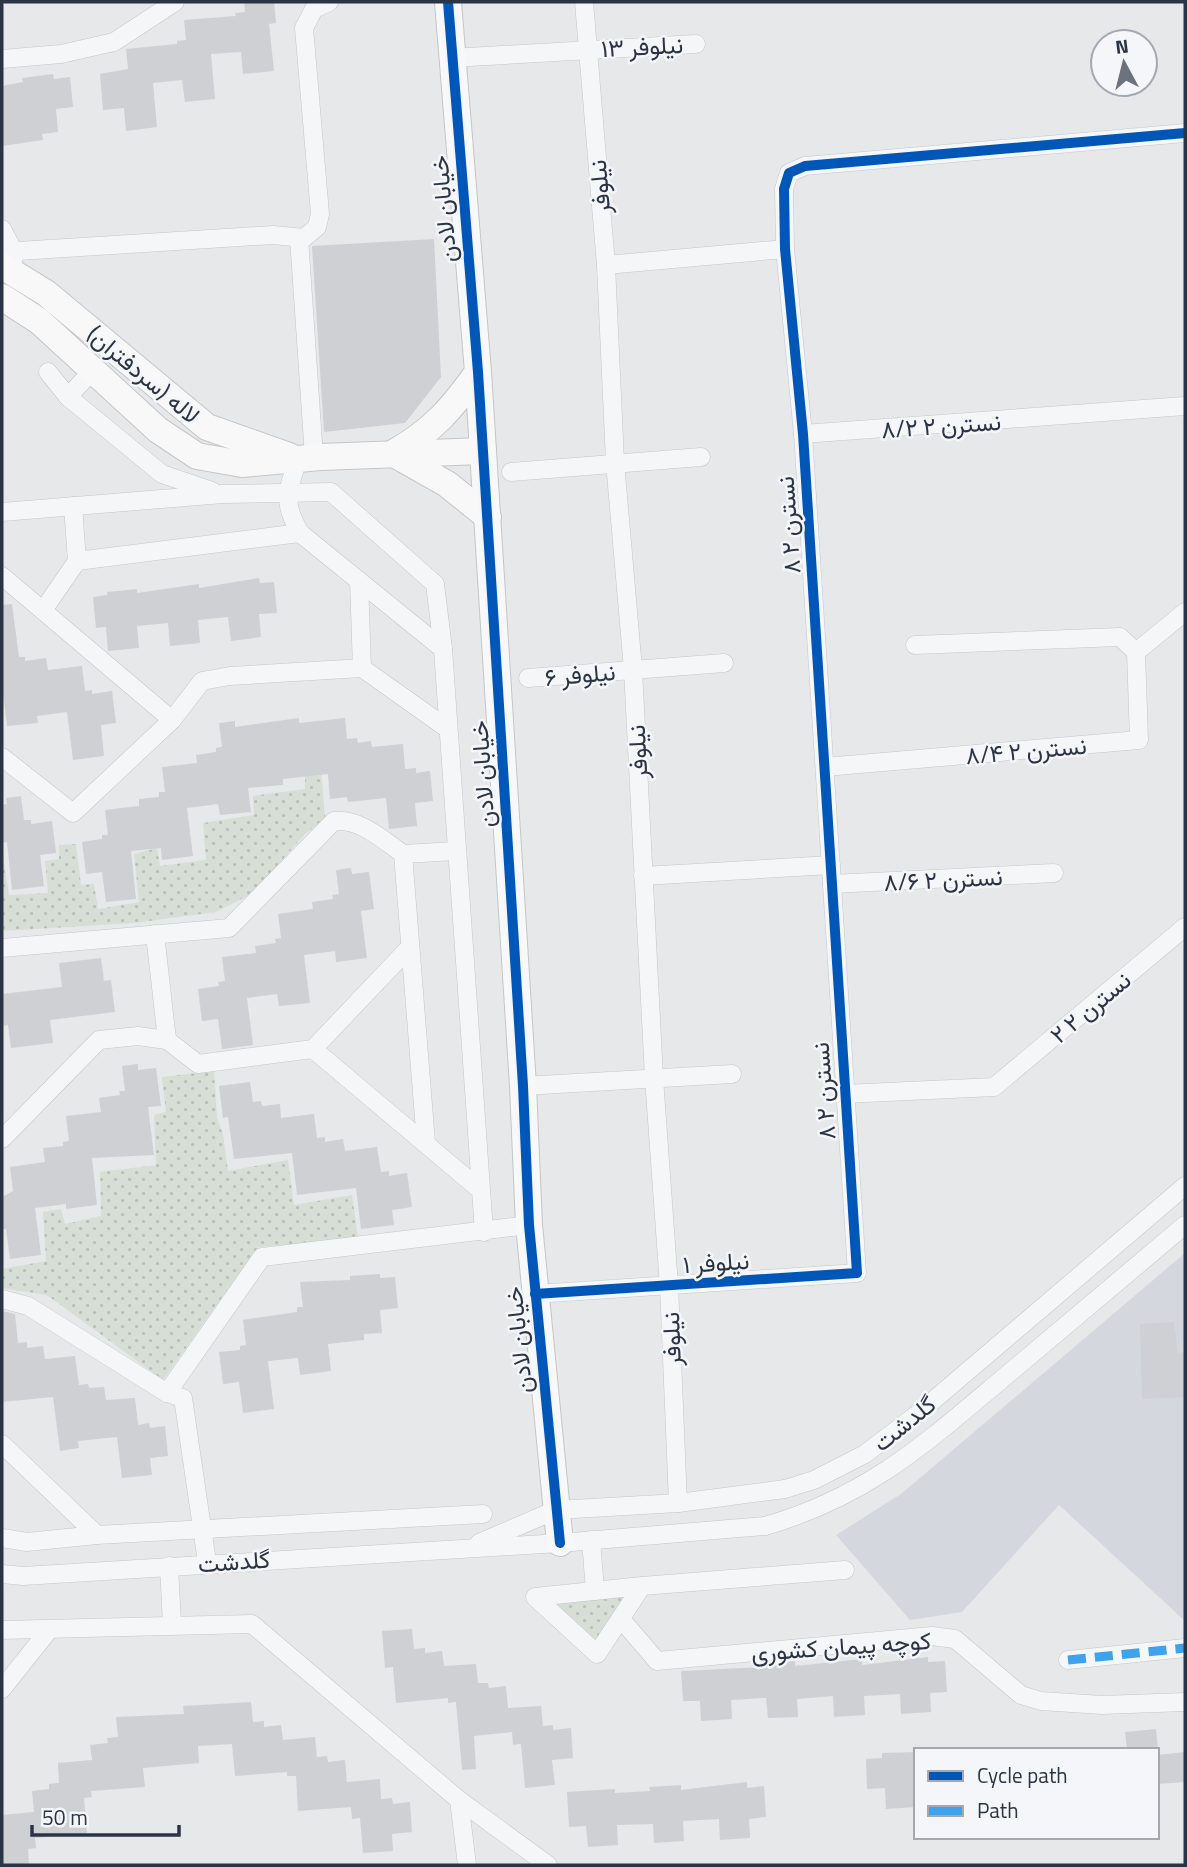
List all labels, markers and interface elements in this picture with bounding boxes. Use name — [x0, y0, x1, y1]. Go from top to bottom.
street label: ۱۳ نیلوفر — [600, 26, 684, 66]
north arrow — [1089, 28, 1159, 98]
text: N — [1114, 30, 1130, 61]
street label: خیابان لادن — [420, 154, 466, 264]
street label: نیلوفر — [579, 158, 619, 217]
street label: لاله (سردفتران) — [80, 316, 208, 432]
street label: ۸/۲ نسترن ۲ — [880, 403, 1002, 447]
street label: ۸ نسترن ۲ — [767, 475, 809, 575]
street label: ۶ نیلوفر — [543, 653, 617, 695]
street label: خیابان لادن — [460, 719, 504, 829]
street label: نیلوفر — [618, 724, 656, 781]
street label: ۸/۴ نسترن ۲ — [964, 727, 1088, 773]
street label: ۸/۶ نسترن ۲ — [882, 858, 1004, 900]
street label: ۲ نسترن ۲ — [1042, 962, 1138, 1052]
street label: ۸ نسترن ۲ — [802, 1041, 844, 1141]
street label: ۱ نیلوفر — [682, 1242, 750, 1282]
street label: خیابان لادن — [494, 1285, 542, 1395]
street label: نیلوفر — [652, 1311, 690, 1368]
street label: گلدشت — [865, 1386, 943, 1460]
street label: گلدشت — [197, 1541, 271, 1581]
street label: کوچه پیمان کشوری — [750, 1622, 932, 1670]
legend — [914, 1748, 1159, 1839]
text: Cycle path — [977, 1759, 1068, 1791]
scale bar — [32, 1794, 178, 1838]
text: Path — [977, 1794, 1019, 1826]
text: 50 m — [42, 1801, 88, 1833]

